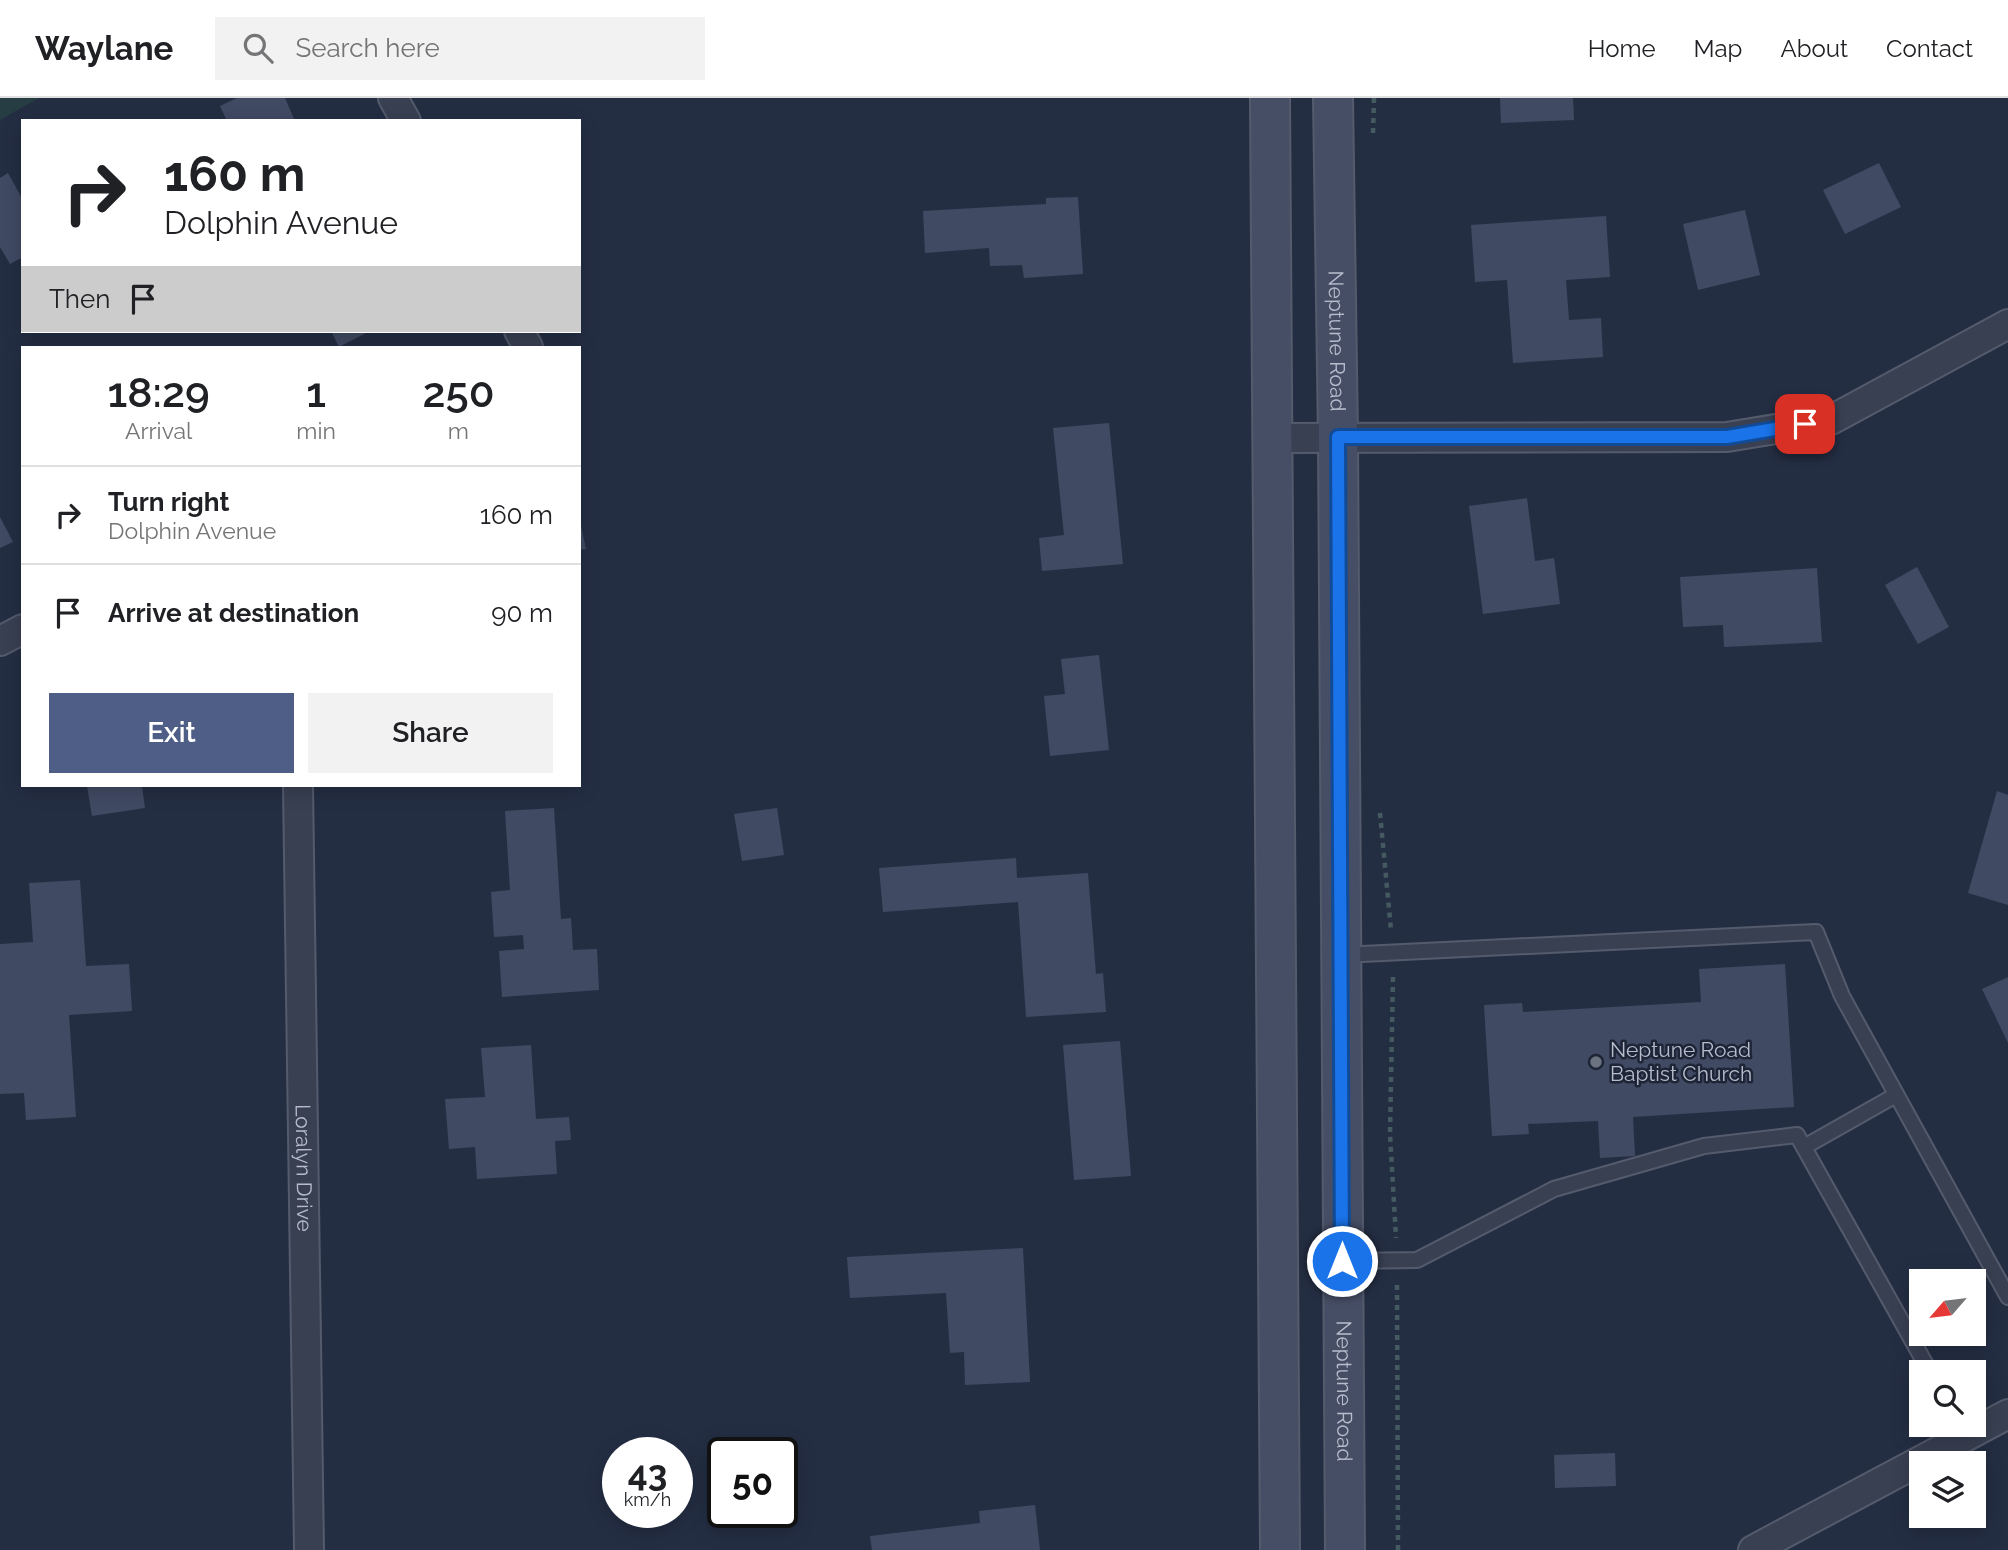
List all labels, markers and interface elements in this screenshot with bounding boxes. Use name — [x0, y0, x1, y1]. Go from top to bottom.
search box — [215, 17, 705, 80]
text: Waylane — [35, 29, 173, 68]
icon: search — [239, 29, 277, 67]
text: Search here — [295, 33, 440, 63]
text: Home — [1588, 34, 1656, 63]
text: Map — [1694, 34, 1742, 63]
text: About — [1780, 34, 1848, 63]
text: Contact — [1886, 34, 1973, 63]
text: 160 m — [164, 145, 305, 202]
icon: right — [49, 147, 140, 238]
text: Dolphin Avenue — [164, 204, 398, 241]
street label: Neptune Road — [1324, 270, 1351, 412]
icon: arrive — [124, 280, 162, 318]
text: Then — [49, 284, 110, 314]
text: 18:29 — [108, 368, 210, 417]
text: 1 — [306, 368, 326, 417]
text: 250 — [422, 368, 494, 417]
pin — [1775, 394, 1835, 454]
icon: arrive — [1786, 405, 1824, 443]
text: Arrival — [125, 417, 192, 444]
text: min — [296, 417, 336, 444]
text: m — [448, 417, 469, 444]
text: Turn right — [108, 487, 229, 517]
icon: right — [49, 496, 87, 534]
text: 160 m — [480, 500, 553, 530]
text: Dolphin Avenue — [108, 517, 276, 544]
icon: arrive — [49, 594, 87, 632]
text: Arrive at destination — [108, 598, 359, 628]
text: 90 m — [491, 598, 553, 628]
button: Exit — [49, 693, 294, 773]
button: Share — [308, 693, 553, 773]
place label: Neptune Road Baptist Church — [1610, 1037, 1752, 1086]
marker: Neptune Road Baptist Church — [1588, 1054, 1604, 1070]
street label: Loralyn Drive — [291, 1104, 317, 1232]
position arrow — [1305, 1224, 1379, 1298]
north arrow — [1909, 1269, 1986, 1346]
map controls — [1909, 1269, 1986, 1528]
street label: Neptune Road — [1332, 1320, 1357, 1462]
button: search — [1909, 1360, 1986, 1437]
speed limit sign: 50 — [707, 1437, 798, 1528]
button: layers — [1909, 1451, 1986, 1528]
text: 43 — [628, 1453, 667, 1494]
text: km/h — [624, 1489, 671, 1510]

